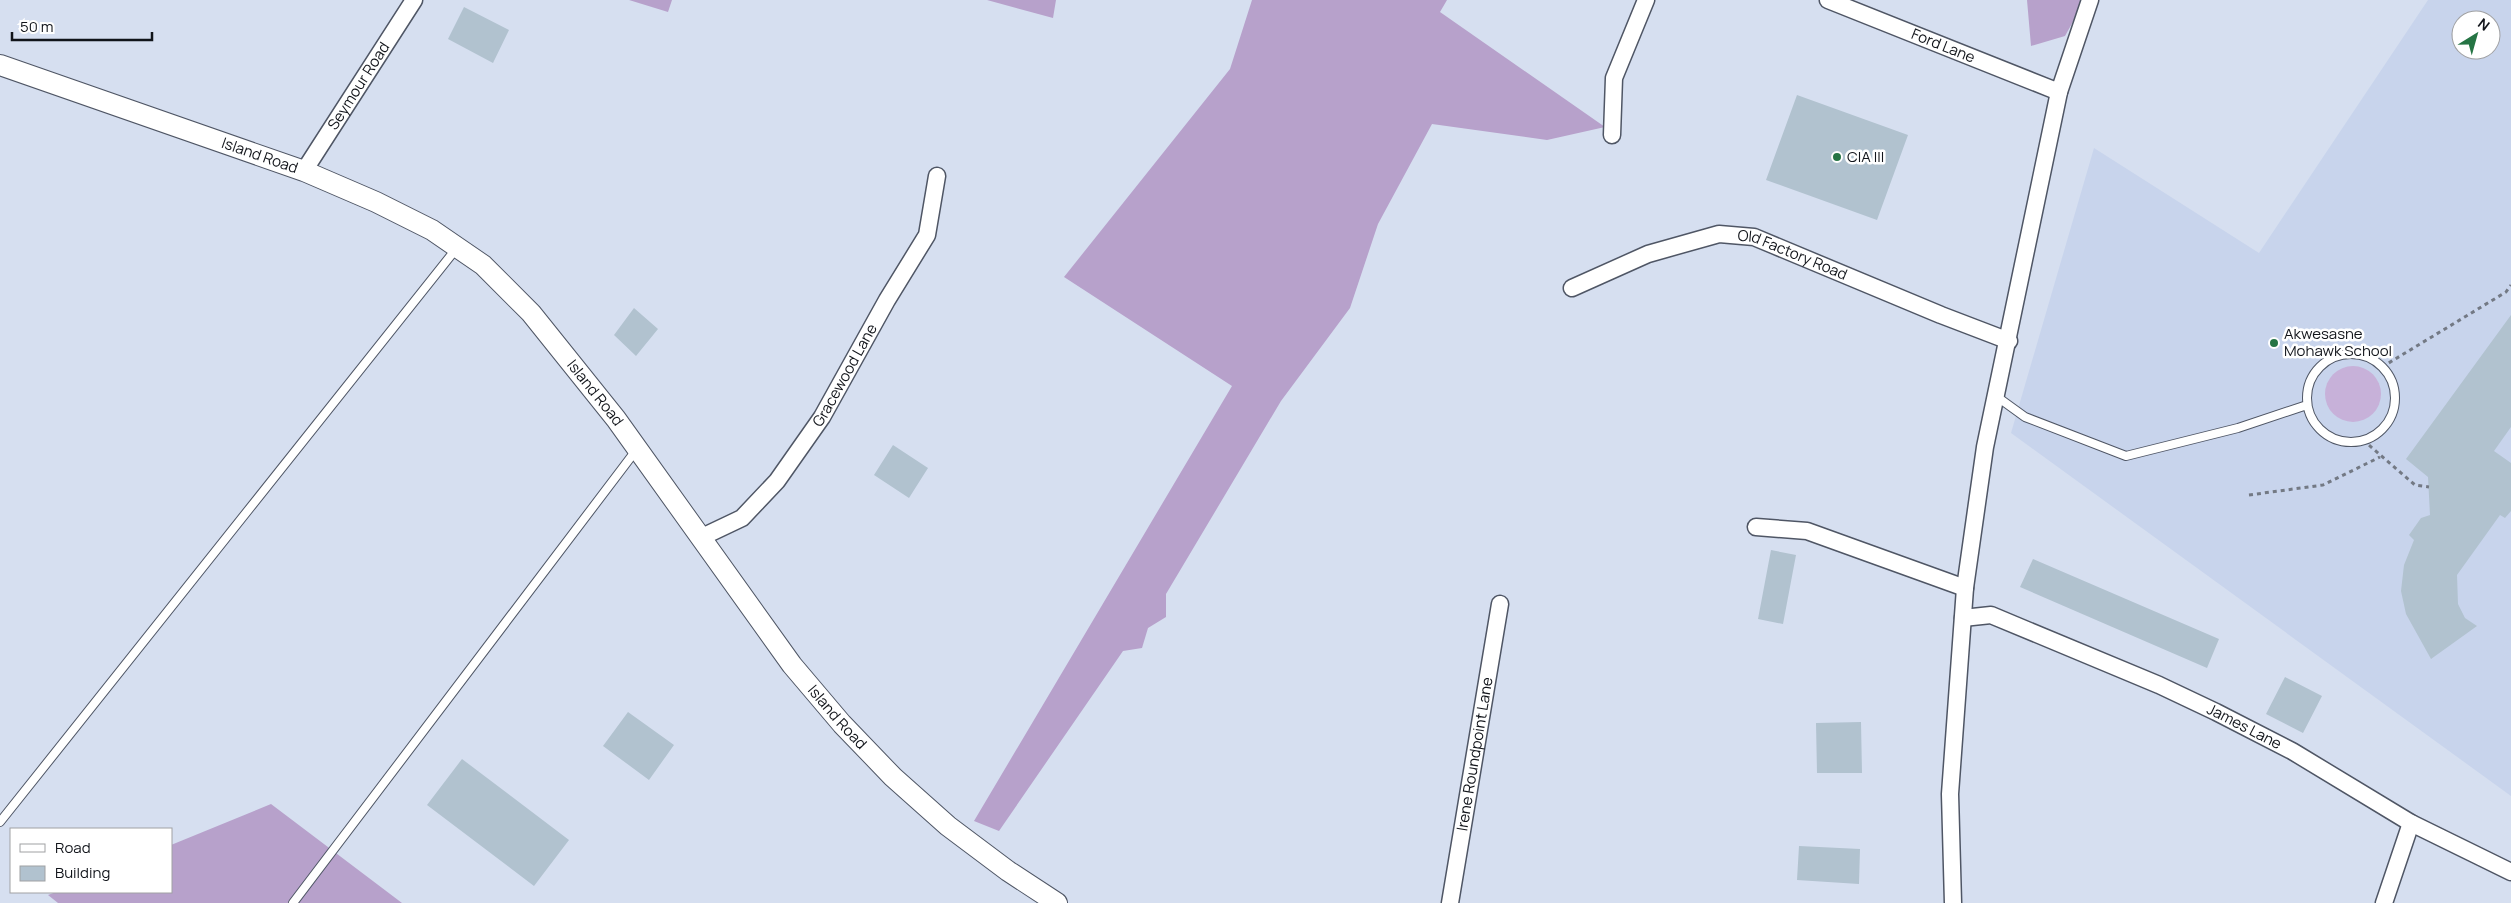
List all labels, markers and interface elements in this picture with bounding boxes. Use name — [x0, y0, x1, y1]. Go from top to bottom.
scale bar — [12, 10, 152, 42]
north arrow — [2451, 10, 2501, 60]
text: N — [2474, 14, 2494, 35]
text: 50 m — [20, 16, 54, 37]
street label: Ford Lane — [1908, 23, 1979, 68]
street label: Seymour Road — [322, 38, 394, 134]
street label: Island Road — [219, 132, 301, 178]
place label: CIA III — [1847, 146, 1884, 167]
marker: CIA III — [1831, 151, 1843, 163]
street label: Old Factory Road — [1737, 225, 1851, 285]
street label: Gracewood Lane — [807, 320, 882, 431]
place label: Akwesasne Mohawk School — [2284, 323, 2392, 361]
marker: Akwesasne Mohawk School — [2268, 337, 2280, 349]
street label: Island Road — [562, 355, 629, 430]
street label: Irene Roundpoint Lane — [1451, 675, 1498, 833]
street label: Island Road — [803, 680, 872, 754]
street label: James Lane — [2204, 698, 2286, 754]
legend — [10, 828, 172, 893]
text: Road — [55, 837, 91, 858]
text: Building — [55, 862, 110, 883]

